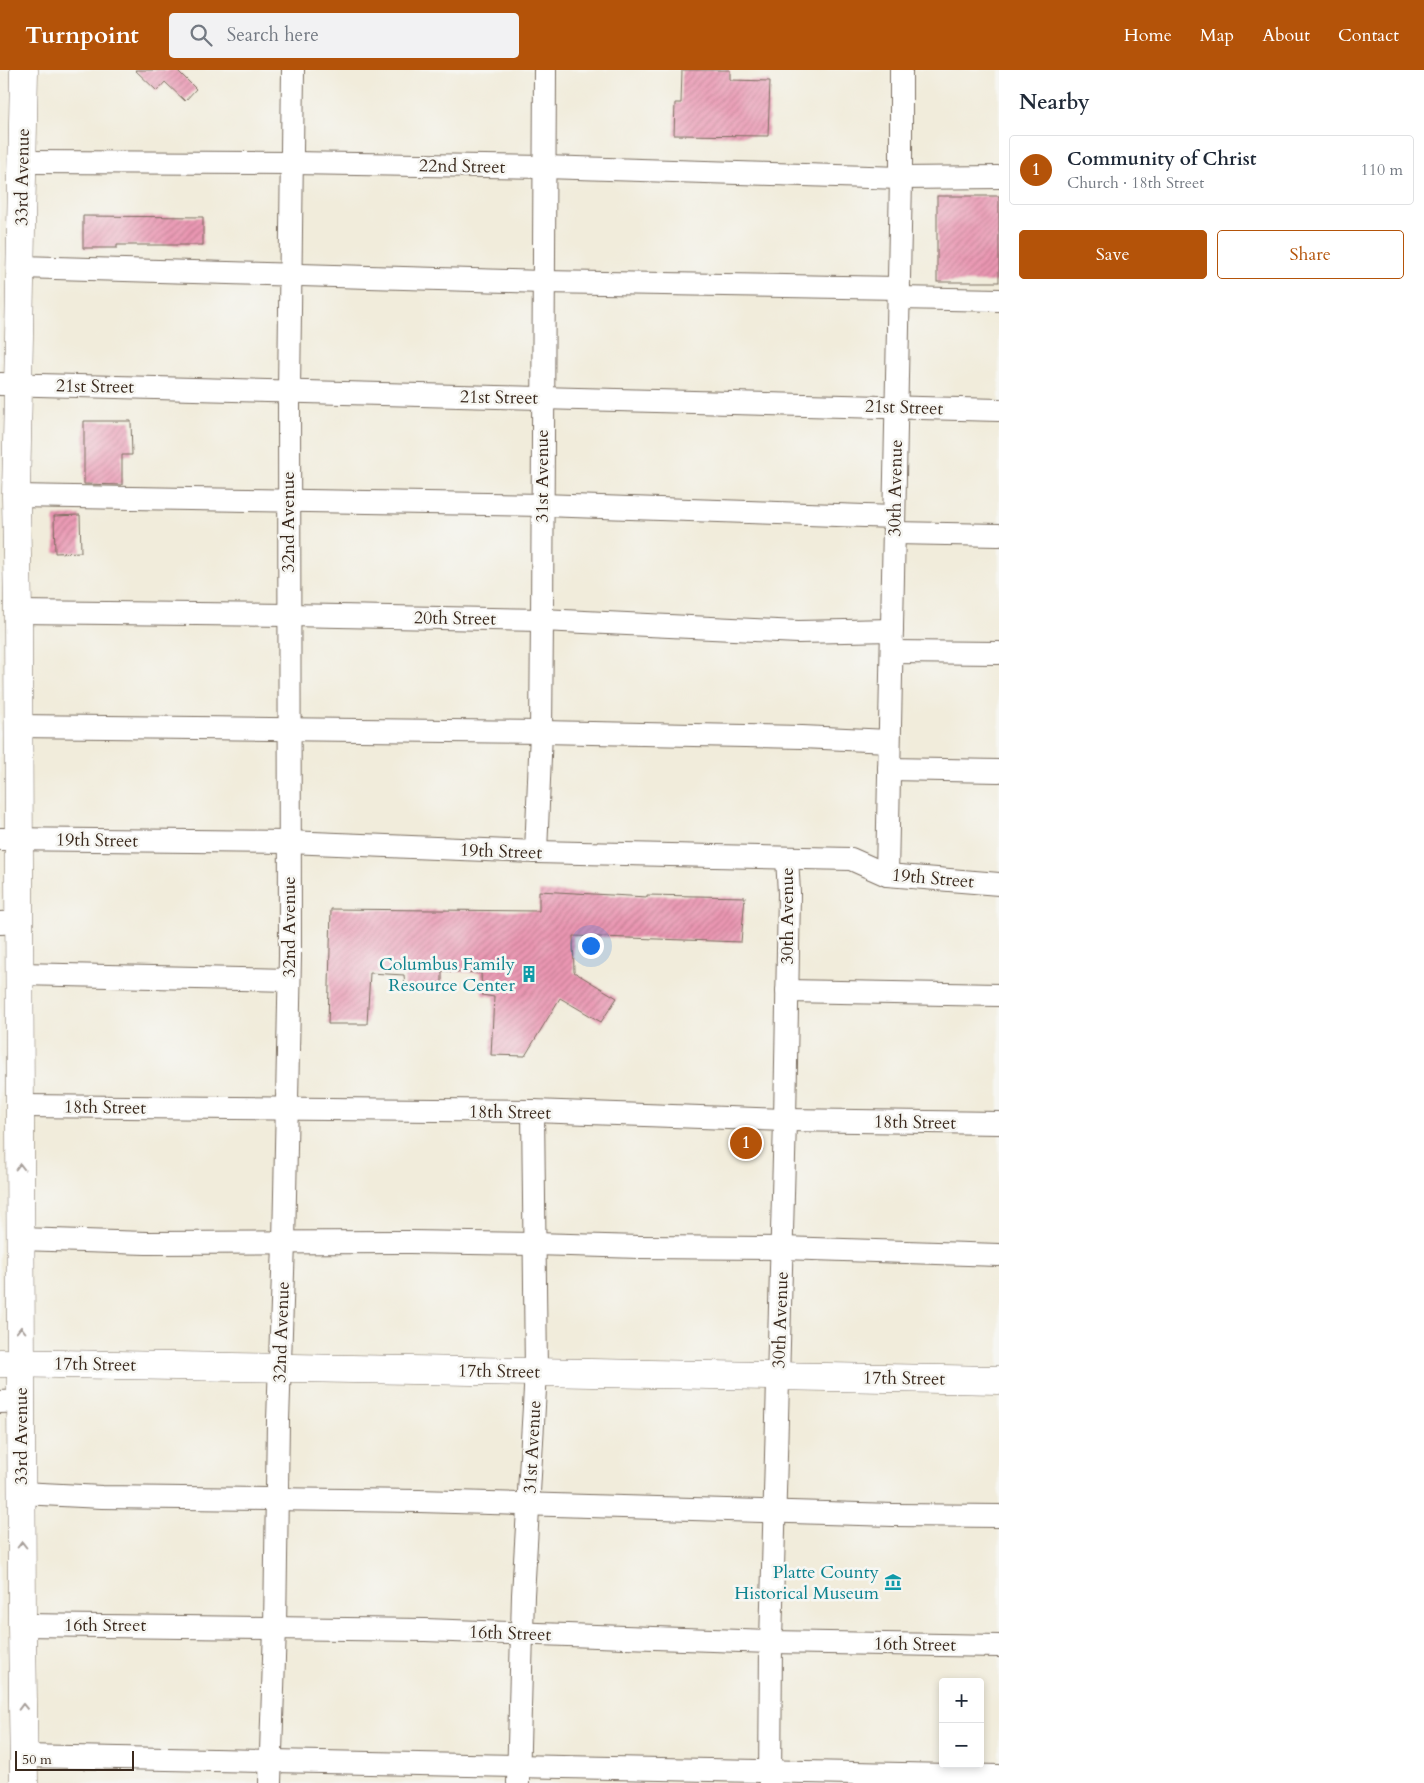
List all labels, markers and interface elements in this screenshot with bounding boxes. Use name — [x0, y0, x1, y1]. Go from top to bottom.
search box — [169, 13, 519, 58]
text: Turnpoint — [25, 19, 139, 52]
icon: search — [187, 21, 215, 49]
text: Search here — [227, 22, 319, 48]
text: Home — [1124, 23, 1172, 48]
text: Map — [1200, 23, 1234, 48]
text: About — [1262, 23, 1310, 48]
text: Contact — [1338, 23, 1399, 48]
text: Nearby — [1019, 88, 1090, 117]
street label: 33rd Avenue — [9, 128, 36, 226]
text: Community of Christ — [1067, 146, 1257, 172]
street label: 22nd Street — [419, 153, 506, 180]
text: 1 — [1032, 159, 1040, 181]
text: 110 m — [1361, 159, 1403, 181]
text: Church · 18th Street — [1067, 172, 1204, 194]
button: Save — [1019, 230, 1207, 279]
button: Share — [1217, 230, 1404, 279]
street label: 21st Street — [56, 373, 135, 400]
street label: 21st Street — [460, 384, 539, 411]
street label: 21st Street — [864, 394, 944, 421]
street label: 31st Avenue — [530, 429, 555, 523]
street label: 30th Avenue — [882, 439, 909, 537]
street label: 32nd Avenue — [276, 471, 301, 573]
street label: 20th Street — [414, 605, 497, 632]
street label: 19th Street — [56, 827, 139, 854]
street label: 19th Street — [459, 838, 543, 865]
street label: 19th Street — [891, 862, 975, 895]
street label: 30th Avenue — [775, 867, 800, 965]
street label: 32nd Avenue — [277, 876, 302, 978]
your location — [578, 933, 604, 959]
place label: Columbus Family Resource Center — [379, 952, 515, 998]
building icon: Columbus Family Resource Center — [519, 964, 539, 984]
street label: 18th Street — [64, 1094, 147, 1121]
street label: 18th Street — [469, 1099, 552, 1126]
street label: 18th Street — [874, 1109, 957, 1136]
pin: 1 — [730, 1124, 762, 1162]
one-way arrow — [15, 1163, 25, 1170]
street label: 30th Avenue — [766, 1271, 795, 1369]
street label: 32nd Avenue — [267, 1281, 296, 1383]
one-way arrow — [16, 1325, 26, 1333]
street label: 17th Street — [54, 1351, 137, 1378]
street label: 17th Street — [458, 1358, 541, 1385]
street label: 17th Street — [863, 1365, 946, 1392]
street label: 33rd Avenue — [9, 1387, 34, 1485]
street label: 31st Avenue — [518, 1400, 547, 1494]
one-way arrow — [17, 1540, 27, 1548]
place label: Platte County Historical Museum — [734, 1560, 880, 1606]
museum icon: Platte County Historical Museum — [883, 1572, 903, 1592]
street label: 16th Street — [64, 1613, 146, 1638]
street label: 16th Street — [468, 1620, 552, 1647]
street label: 16th Street — [874, 1631, 957, 1658]
map controls — [939, 1678, 984, 1768]
button: + — [939, 1678, 984, 1723]
one-way arrow — [18, 1703, 28, 1710]
button: − — [939, 1723, 984, 1768]
scale bar — [15, 1748, 134, 1771]
text: 50 m — [22, 1750, 52, 1769]

